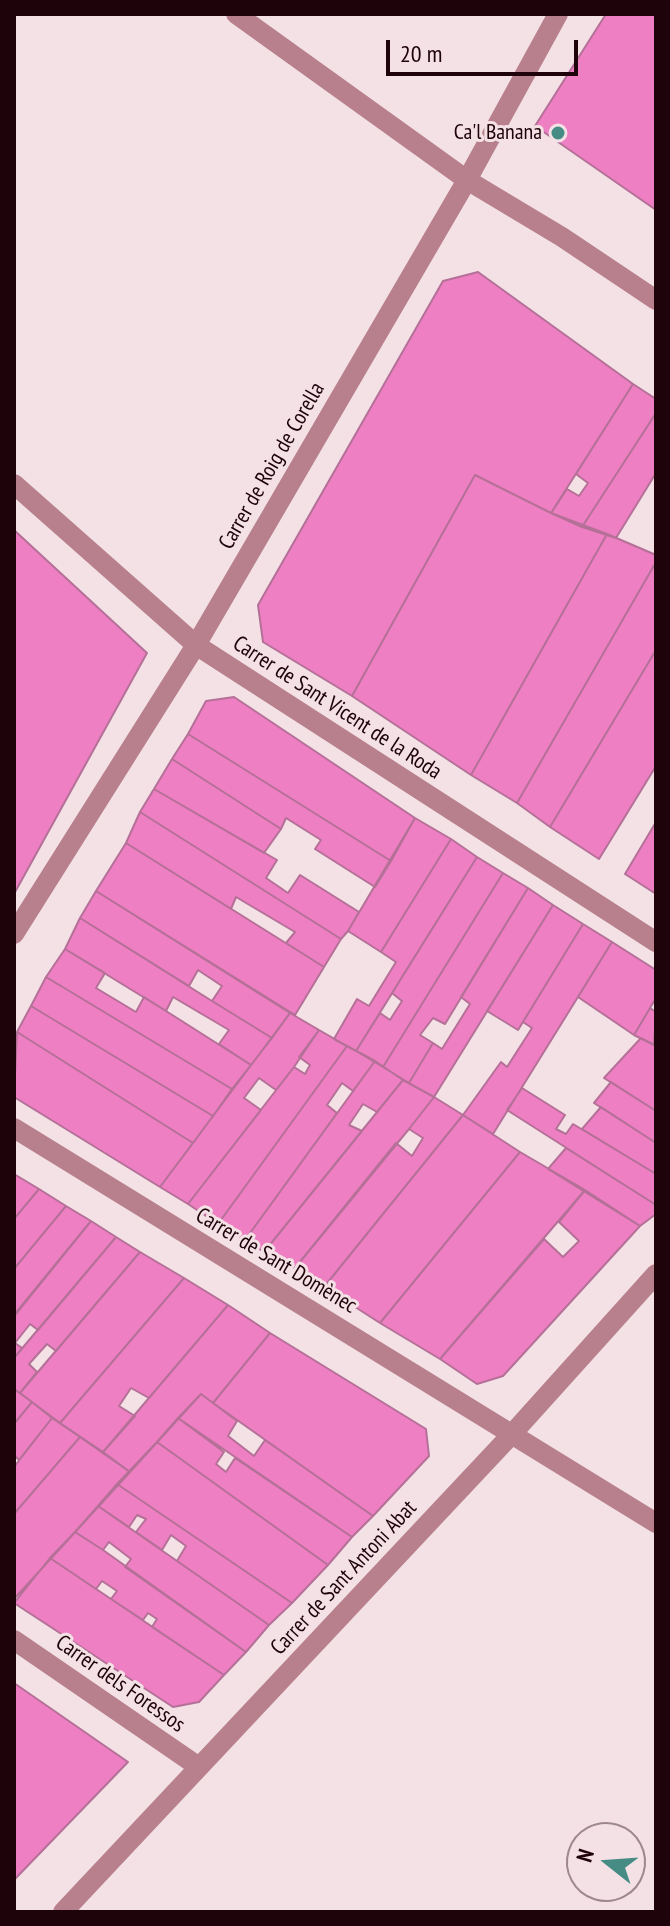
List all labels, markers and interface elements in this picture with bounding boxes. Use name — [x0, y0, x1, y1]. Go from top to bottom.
scale bar — [390, 24, 582, 74]
text: 20 m — [400, 38, 442, 69]
place label: Ca'l Banana — [454, 120, 542, 146]
marker: Ca'l Banana — [549, 124, 567, 142]
street label: Carrer de Roig de Corella — [214, 378, 330, 554]
street label: Carrer de Sant Vicent de la Roda — [228, 631, 446, 785]
street label: Carrer de Sant Domènec — [191, 1203, 361, 1319]
street label: Carrer de Sant Antoni Abat — [266, 1495, 422, 1661]
street label: Carrer dels Foressos — [50, 1630, 190, 1738]
north arrow — [566, 1822, 646, 1902]
text: N — [570, 1846, 600, 1865]

